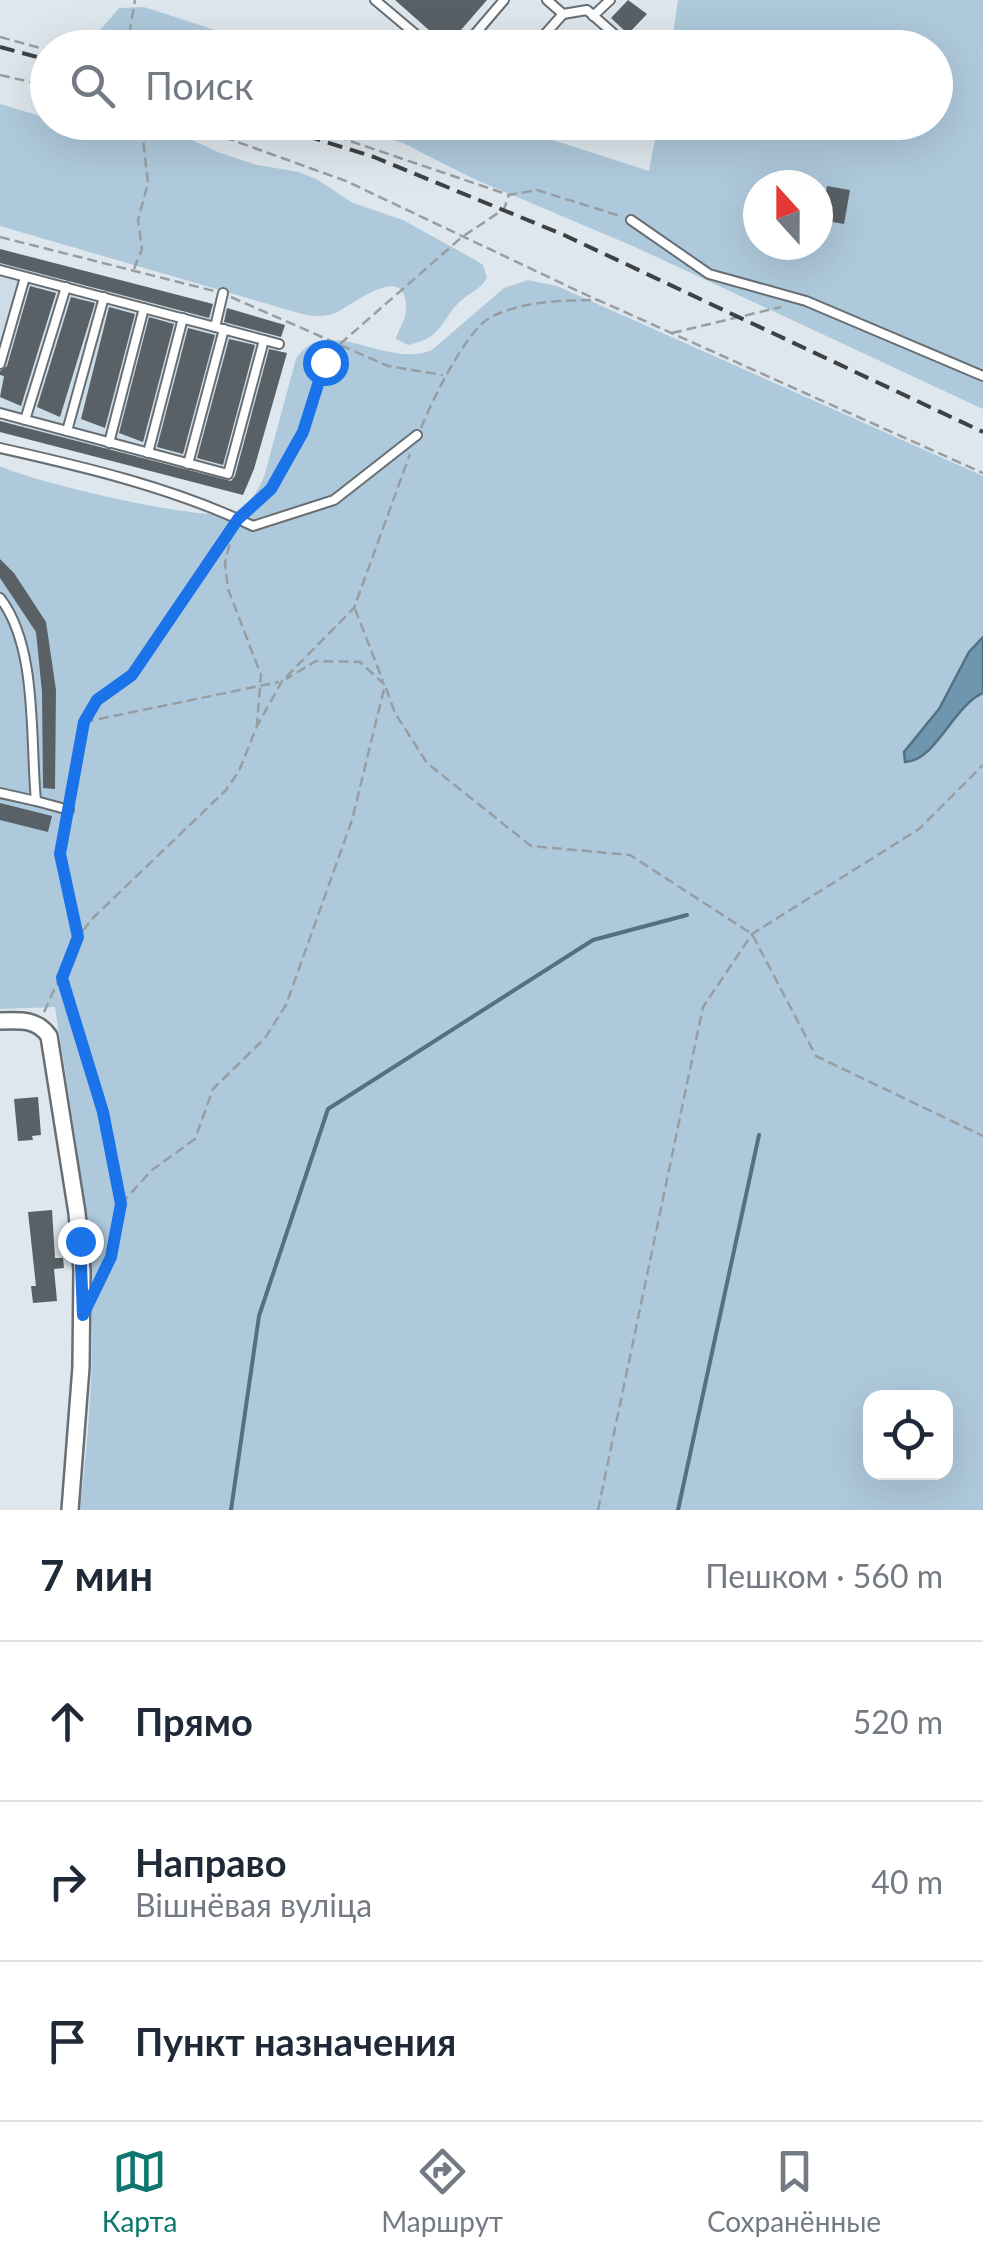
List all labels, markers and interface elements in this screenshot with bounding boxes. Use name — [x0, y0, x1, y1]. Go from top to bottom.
search box — [30, 30, 953, 140]
icon: search — [65, 58, 120, 113]
text: Поиск — [145, 62, 254, 108]
north arrow — [743, 170, 833, 260]
route start — [303, 340, 349, 386]
route end — [58, 1219, 104, 1265]
map controls — [863, 1390, 953, 1480]
button: locate — [863, 1390, 953, 1480]
text: 7 мин — [40, 1550, 153, 1600]
text: Пешком · 560 m — [705, 1556, 943, 1595]
icon: ahead — [40, 1694, 95, 1749]
text: Прямо — [135, 1698, 253, 1744]
text: 520 m — [853, 1702, 943, 1741]
text: Направо — [135, 1839, 287, 1885]
icon: right — [40, 1854, 95, 1909]
text: 40 m — [871, 1862, 943, 1901]
text: Вішнёвая вуліца — [135, 1885, 372, 1924]
icon: arrive — [40, 2014, 95, 2069]
text: Пункт назначения — [135, 2018, 456, 2064]
tab: Карта — [102, 2144, 178, 2238]
tab: Маршрут — [381, 2144, 503, 2238]
tab: Сохранённые — [707, 2144, 881, 2238]

